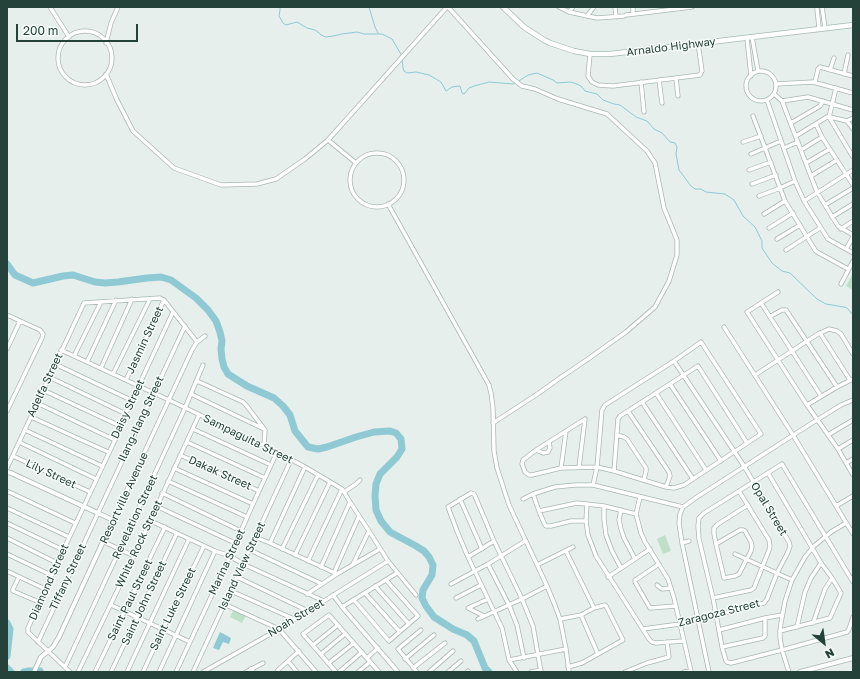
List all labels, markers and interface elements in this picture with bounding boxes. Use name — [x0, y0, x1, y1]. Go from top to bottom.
scale bar — [18, 16, 140, 42]
text: 200 m — [23, 23, 58, 38]
street label: Arnaldo Highway — [626, 35, 716, 59]
street label: Jasmin Street — [124, 304, 166, 376]
street label: Adelfa Street — [24, 351, 66, 419]
street label: Ilang-Ilang Street — [115, 374, 167, 464]
street label: Daisy Street — [108, 377, 148, 441]
street label: Sampaguita Street — [201, 412, 295, 466]
street label: Resortville Avenue — [97, 450, 151, 546]
street label: Dakak Street — [186, 453, 254, 493]
street label: Lily Street — [24, 457, 78, 491]
street label: Revelation Street — [110, 473, 160, 561]
street label: Opal Street — [748, 480, 790, 538]
street label: White Rock Street — [113, 498, 165, 590]
street label: Island View Street — [216, 520, 268, 612]
street label: Marina Street — [206, 527, 248, 597]
street label: Diamond Street — [26, 542, 72, 622]
street label: Tiffany Street — [47, 542, 89, 612]
street label: Saint Paul Street — [105, 557, 155, 643]
street label: Saint John Street — [119, 559, 169, 647]
street label: Saint Luke Street — [147, 565, 199, 653]
street label: Noah Street — [265, 596, 327, 640]
street label: Zaragoza Street — [677, 596, 761, 630]
north arrow — [804, 623, 844, 663]
text: N — [823, 646, 837, 662]

